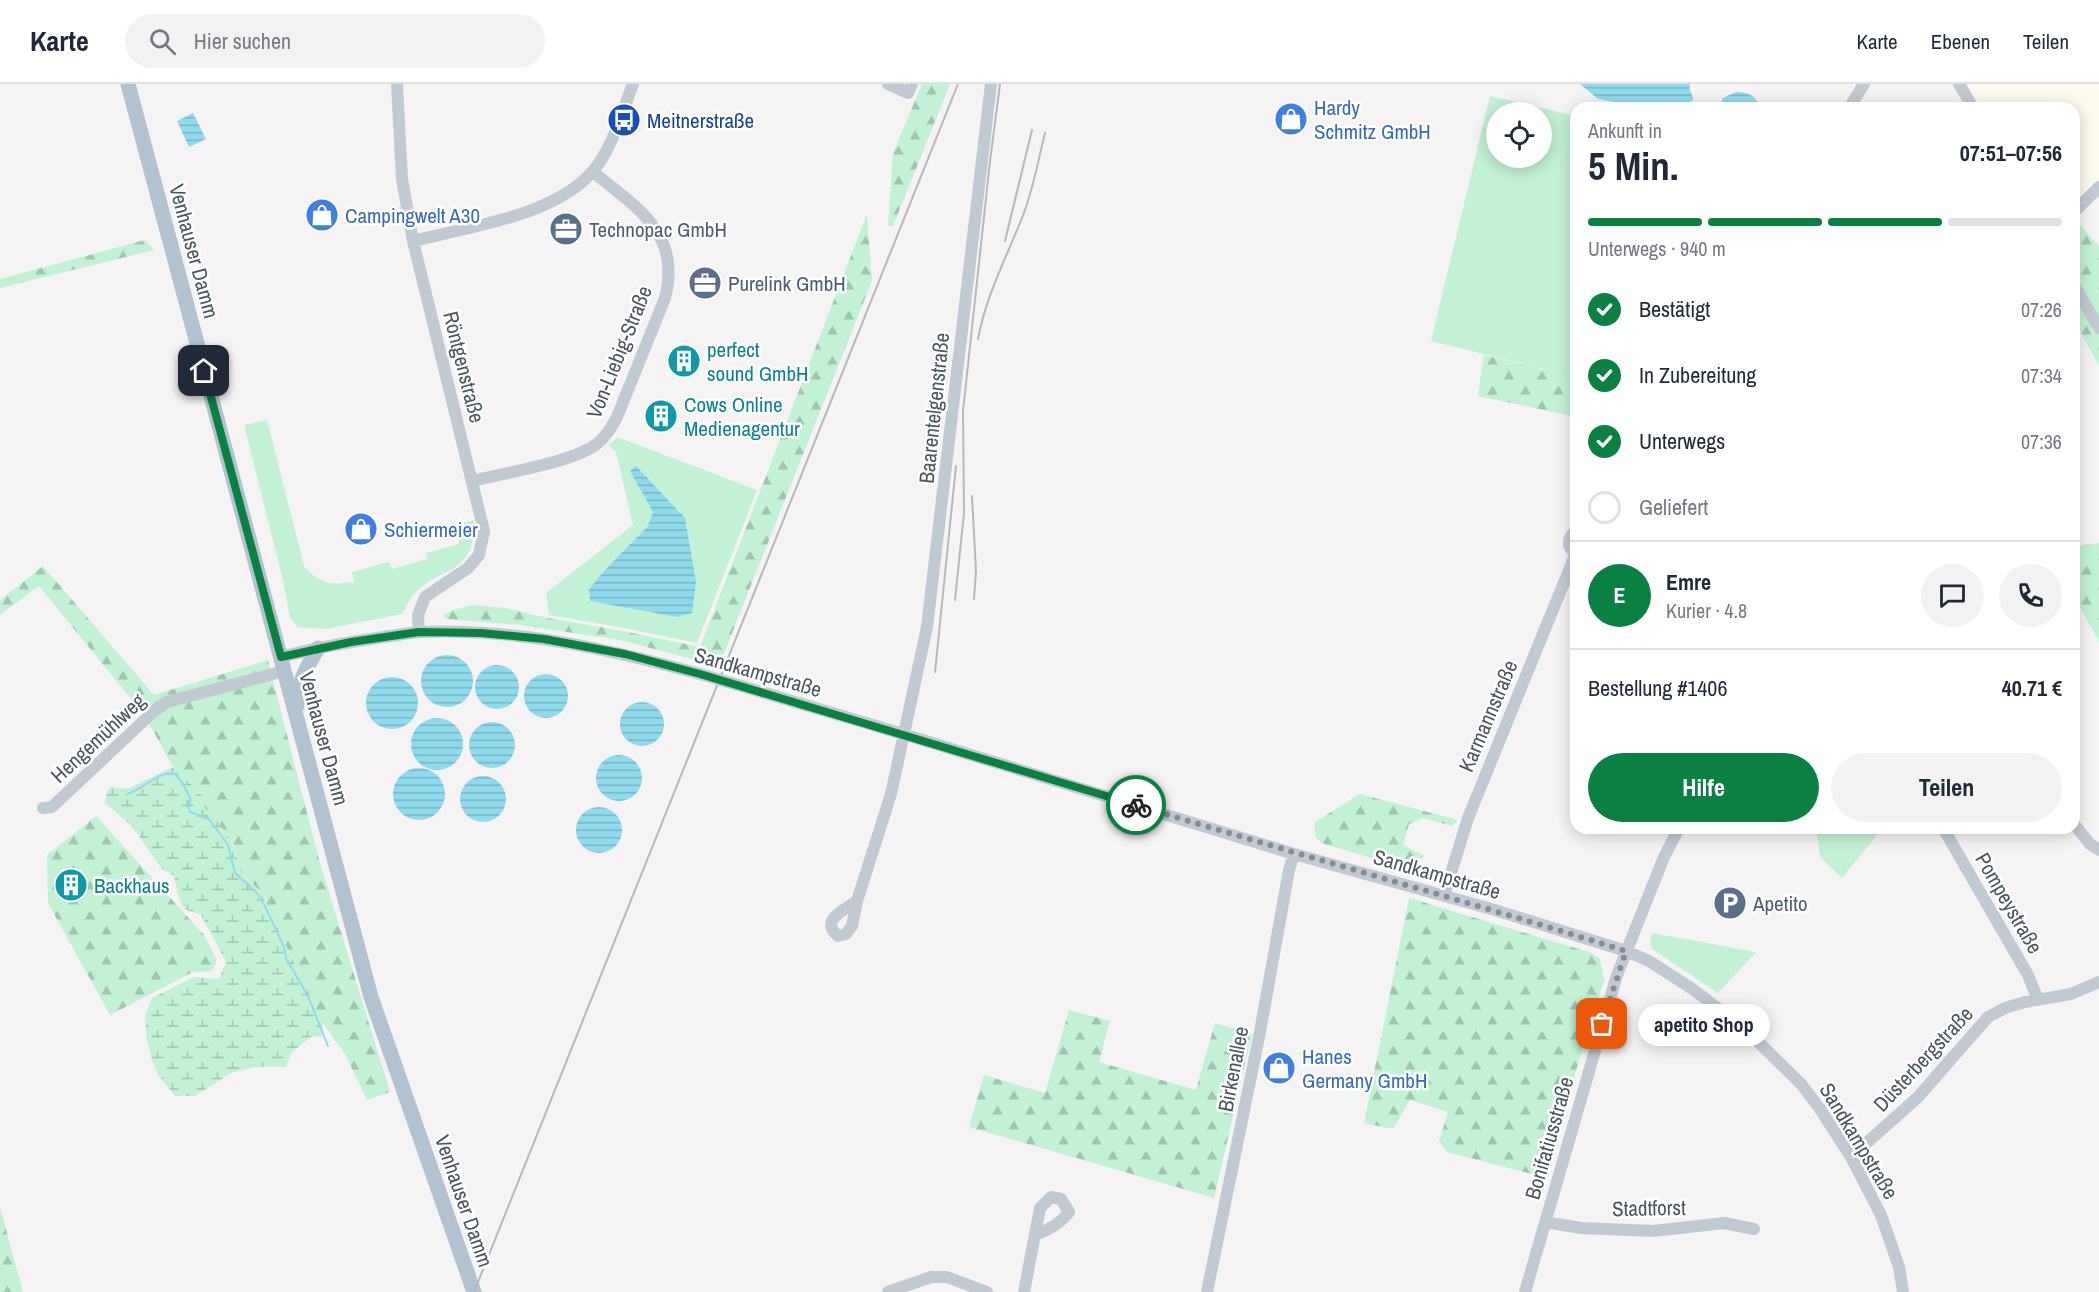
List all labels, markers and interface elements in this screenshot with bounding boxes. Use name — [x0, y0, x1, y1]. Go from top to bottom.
search box — [125, 14, 545, 68]
text: Karte — [30, 22, 89, 60]
icon: search — [146, 25, 179, 58]
text: Hier suchen — [194, 26, 291, 56]
text: Karte — [1857, 27, 1898, 56]
text: Ebenen — [1931, 27, 1990, 56]
text: Teilen — [2023, 27, 2069, 56]
place label: Hardy Schmitz GmbH — [1314, 93, 1431, 146]
shop icon: Hardy Schmitz GmbH — [1273, 101, 1309, 137]
bus stop icon: Meitnerstraße — [606, 102, 642, 138]
map controls — [1486, 102, 1552, 168]
button: locate — [1486, 102, 1552, 168]
place label: Meitnerstraße — [647, 106, 754, 135]
text: Ankunft in — [1588, 117, 1662, 144]
text: 07:51–07:56 — [1960, 138, 2062, 168]
text: 5 Min. — [1588, 140, 1679, 192]
street label: Venhauser Damm — [162, 181, 226, 321]
shop icon: Campingwelt A30 — [304, 197, 340, 233]
place label: Campingwelt A30 — [345, 201, 480, 230]
office icon: Technopac GmbH — [548, 211, 584, 247]
place label: Technopac GmbH — [589, 215, 727, 244]
text: Unterwegs · 940 m — [1588, 235, 1726, 262]
office icon: Purelink GmbH — [687, 265, 723, 301]
place label: Purelink GmbH — [728, 269, 846, 298]
street label: Von-Liebig-Straße — [579, 281, 659, 423]
icon: check — [1588, 293, 1621, 326]
text: Bestätigt — [1639, 294, 1710, 324]
text: 07:26 — [2021, 296, 2062, 323]
street label: Röntgenstraße — [436, 308, 492, 426]
street label: Baarentelgenstraße — [912, 331, 956, 485]
place label: perfect sound GmbH — [707, 335, 808, 388]
building icon: perfect sound GmbH — [666, 343, 702, 379]
pin — [178, 345, 229, 396]
icon: home — [187, 354, 220, 387]
icon: check — [1588, 359, 1621, 392]
text: In Zubereitung — [1639, 360, 1756, 390]
text: 07:34 — [2021, 362, 2062, 389]
place label: Cows Online Medienagentur — [684, 390, 800, 443]
building icon: Cows Online Medienagentur — [643, 398, 679, 434]
icon: check — [1588, 425, 1621, 458]
text: Unterwegs — [1639, 426, 1725, 456]
text: 07:36 — [2021, 428, 2062, 455]
text: Geliefert — [1639, 492, 1708, 522]
shop icon: Schiermeier — [343, 511, 379, 547]
place label: Schiermeier — [384, 515, 478, 544]
button: chat — [1921, 564, 1984, 627]
button: phone — [1999, 564, 2062, 627]
text: Emre — [1666, 567, 1711, 597]
text: E — [1613, 580, 1626, 610]
text: Kurier · 4.8 — [1666, 597, 1747, 624]
street label: Sandkampstraße — [691, 640, 825, 704]
street label: Karmannstraße — [1451, 656, 1525, 776]
street label: Venhauser Damm — [292, 668, 356, 808]
text: Bestellung #1406 — [1588, 673, 1727, 703]
text: 40.71 € — [2002, 673, 2062, 703]
street label: Hengemühlweg — [44, 686, 152, 789]
button: Hilfe — [1588, 753, 1819, 822]
button: Teilen — [1831, 753, 2062, 822]
courier — [1106, 775, 1166, 835]
icon: bike — [1120, 789, 1153, 822]
street label: Sandkampstraße — [1370, 842, 1504, 906]
street label: Pompeystraße — [1968, 847, 2050, 959]
building icon: Backhaus — [53, 867, 89, 903]
place label: Backhaus — [94, 871, 170, 900]
parking icon: Apetito — [1712, 885, 1748, 921]
place label: Apetito — [1752, 889, 1808, 918]
pin — [1576, 998, 1627, 1049]
street label: Düsterbergstraße — [1867, 1000, 1979, 1118]
callout: apetito Shop — [1638, 1003, 1770, 1045]
icon: bag — [1585, 1007, 1618, 1040]
text: apetito Shop — [1654, 1011, 1754, 1038]
street label: Birkenallee — [1211, 1024, 1255, 1114]
place label: Hanes Germany GmbH — [1302, 1042, 1427, 1095]
shop icon: Hanes Germany GmbH — [1261, 1050, 1297, 1086]
street label: Bonifatiusstraße — [1518, 1073, 1580, 1203]
street label: Sandkampstraße — [1813, 1077, 1905, 1205]
street label: Venhauser Damm — [428, 1131, 500, 1271]
street label: Stadtforst — [1612, 1193, 1686, 1223]

